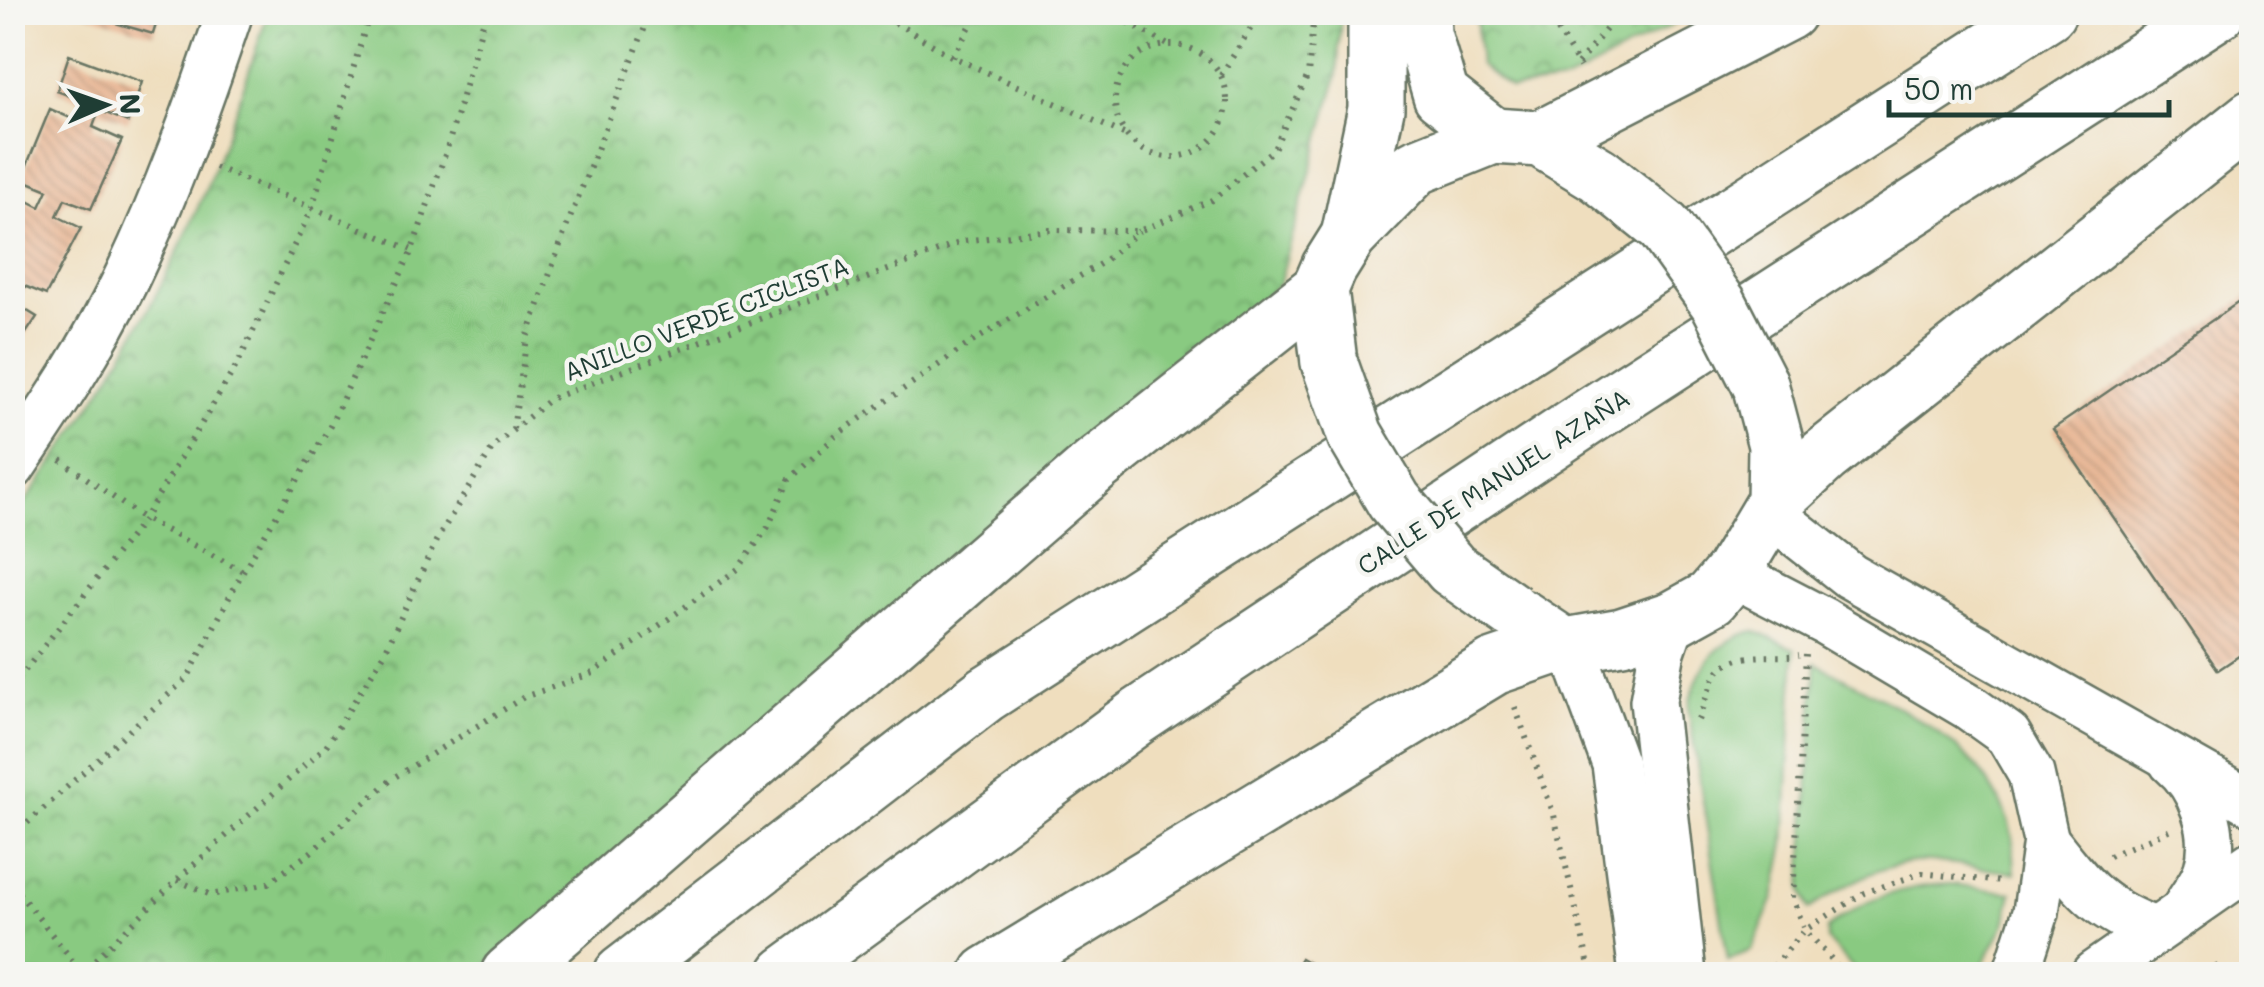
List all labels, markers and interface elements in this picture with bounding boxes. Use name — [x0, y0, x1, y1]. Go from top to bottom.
north arrow — [55, 55, 155, 155]
scale bar — [1889, 55, 2169, 117]
text: 50 m — [1904, 68, 1974, 108]
text: N — [113, 93, 149, 115]
street label: ANILLO VERDE CICLISTA — [559, 249, 853, 387]
street label: CALLE DE MANUEL AZAÑA — [1351, 381, 1635, 581]

